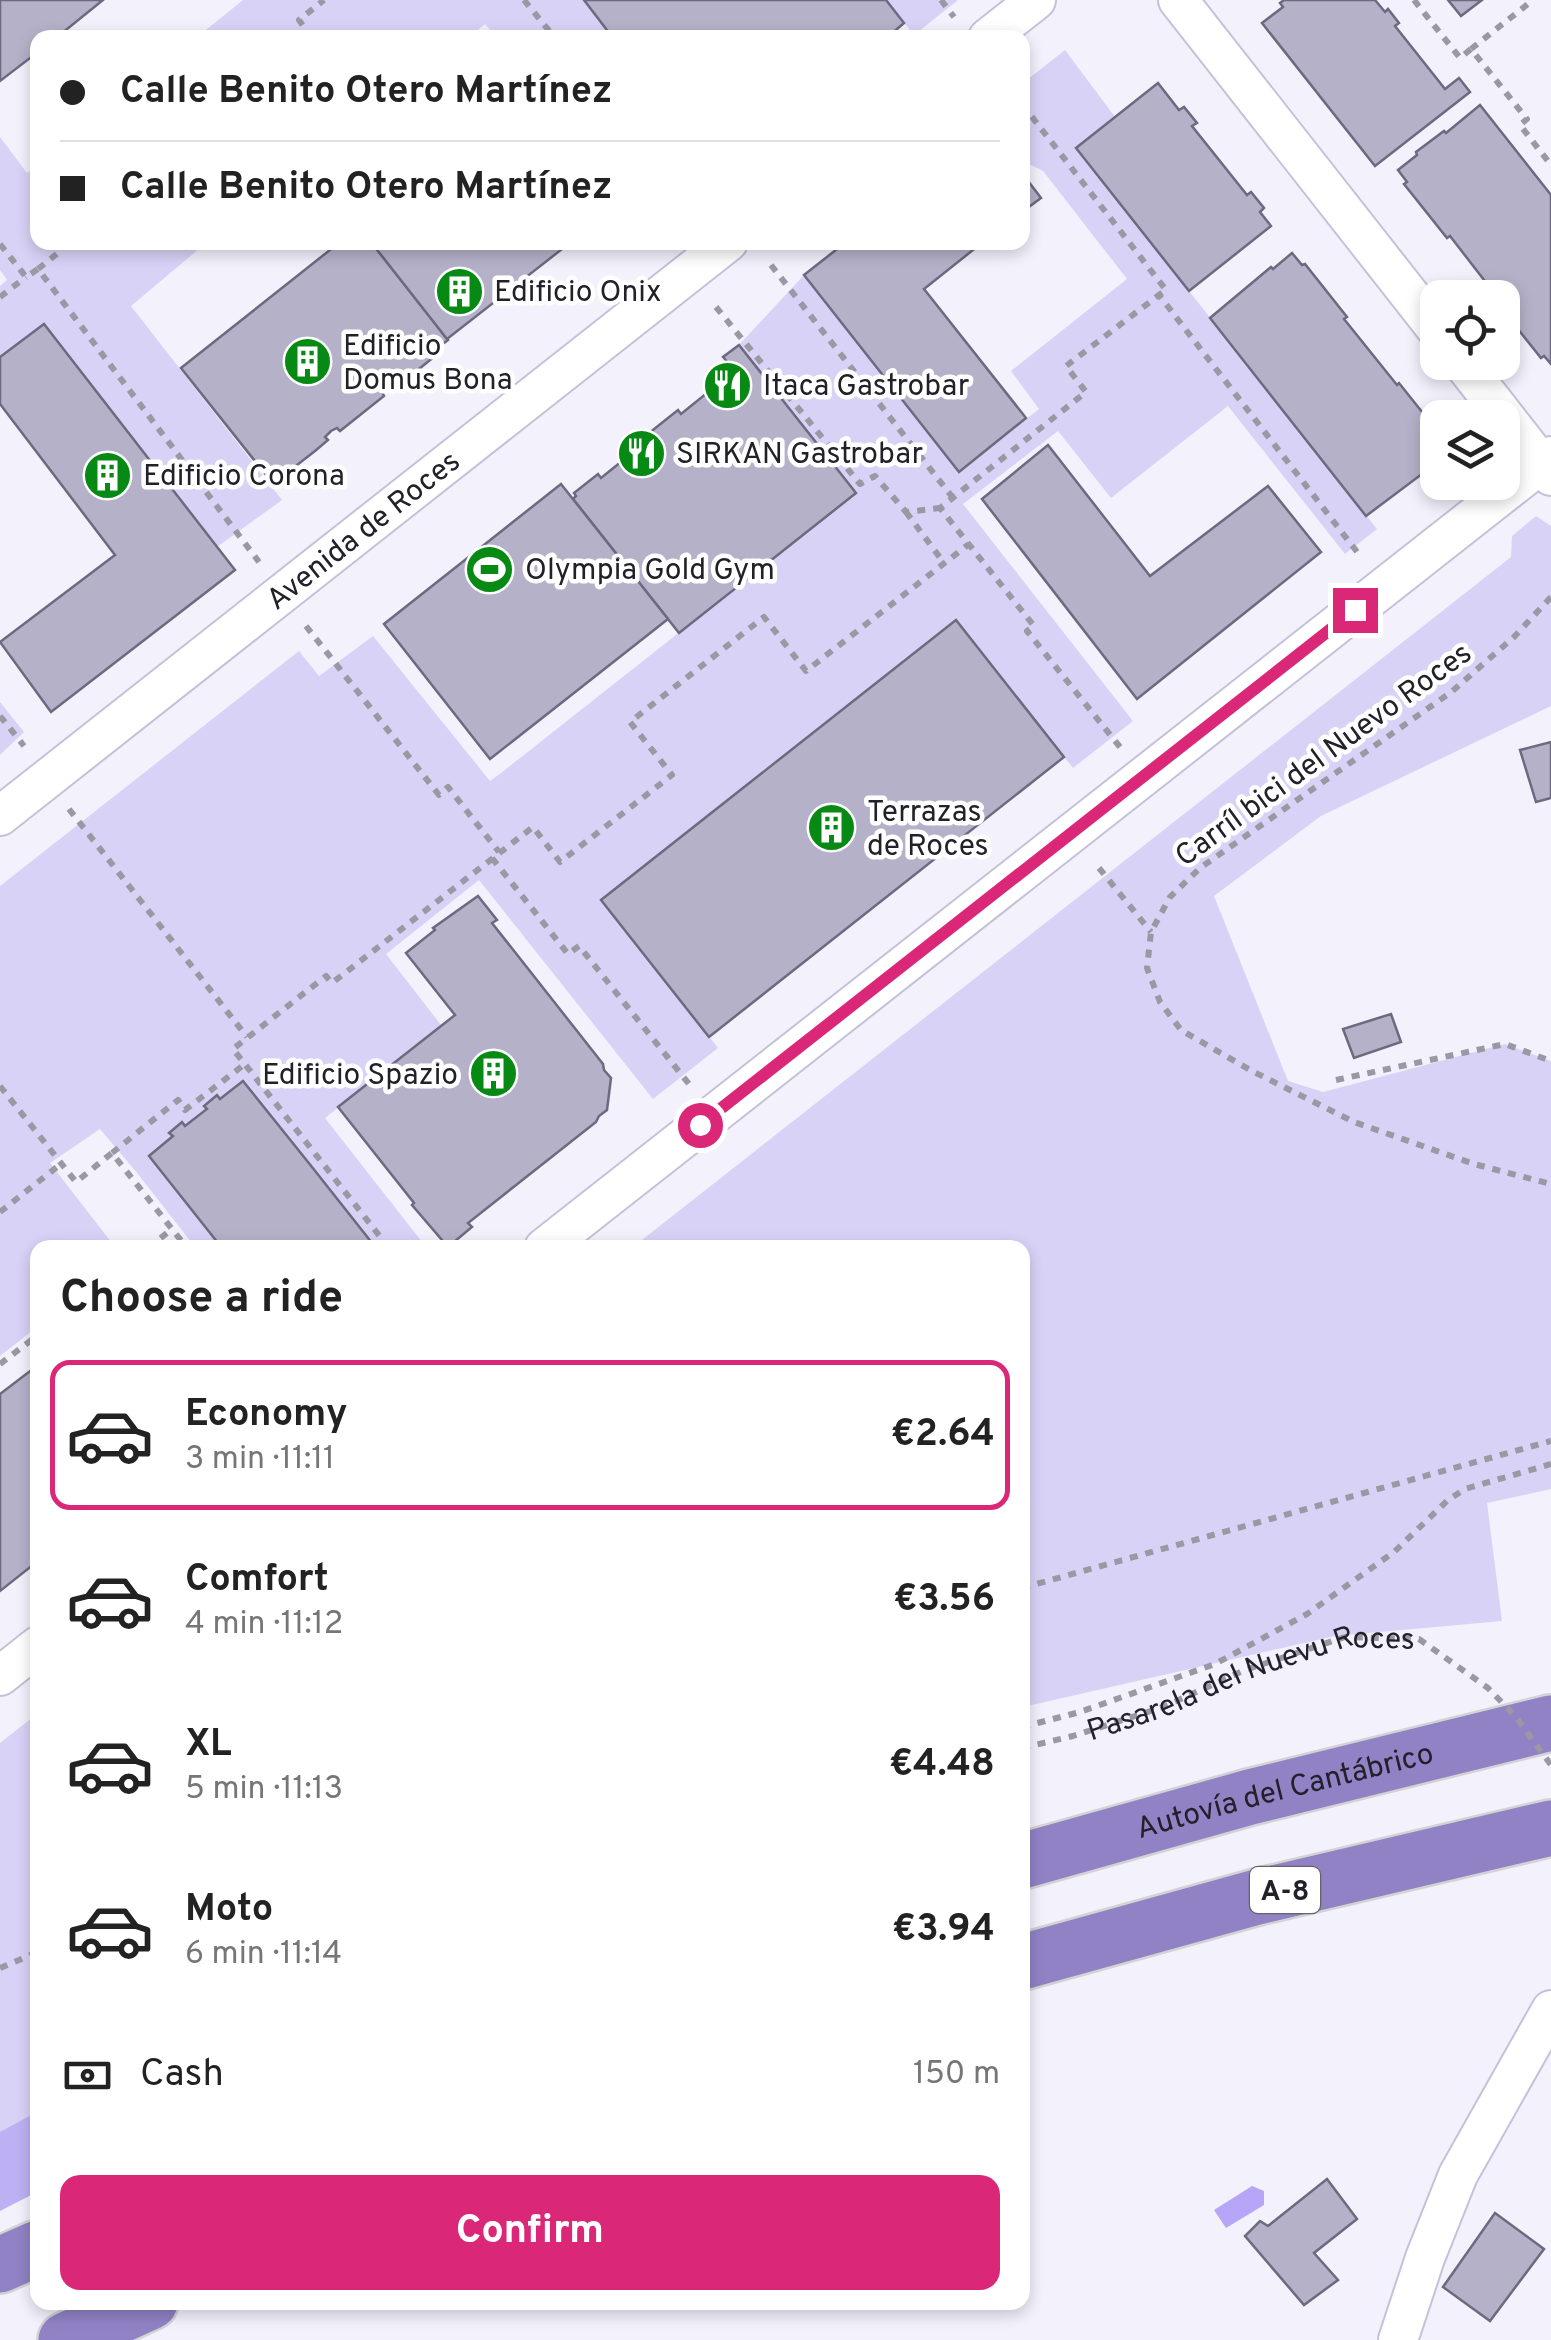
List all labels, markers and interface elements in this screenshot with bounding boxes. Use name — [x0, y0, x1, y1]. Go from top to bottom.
text: Calle Benito Otero Martínez — [120, 68, 612, 117]
text: Calle Benito Otero Martínez — [120, 164, 612, 213]
building icon: Edificio Onix — [433, 265, 485, 317]
place label: Edificio Onix — [494, 275, 661, 312]
map controls — [1420, 280, 1520, 500]
button: locate — [1420, 280, 1520, 380]
place label: Edificio Domus Bona — [343, 329, 513, 400]
building icon: Edificio Domus Bona — [282, 336, 334, 388]
restaurant icon: Itaca Gastrobar — [702, 359, 754, 411]
place label: Itaca Gastrobar — [763, 369, 970, 406]
button: layers — [1420, 400, 1520, 500]
restaurant icon: SIRKAN Gastrobar — [615, 427, 667, 479]
place label: SIRKAN Gastrobar — [676, 437, 923, 474]
street label: Avenida de Roces — [260, 444, 469, 620]
building icon: Edificio Corona — [82, 449, 134, 501]
place label: Edificio Corona — [143, 459, 345, 496]
sports icon: Olympia Gold Gym — [464, 543, 516, 595]
place label: Olympia Gold Gym — [525, 553, 775, 590]
route end — [1333, 588, 1378, 633]
street label: Carríl bici del Nuevo Roces — [1169, 636, 1480, 876]
place label: Terrazas de Roces — [867, 795, 989, 866]
building icon: Terrazas de Roces — [806, 802, 858, 854]
building icon: Edificio Spazio — [467, 1048, 519, 1100]
place label: Edificio Spazio — [262, 1058, 458, 1095]
route start — [678, 1103, 723, 1148]
text: Choose a ride — [60, 1271, 343, 1328]
icon: car — [65, 1390, 155, 1480]
text: Economy — [185, 1391, 347, 1440]
text: €2.64 — [891, 1411, 995, 1460]
text: 3 min · 11:11 — [185, 1440, 335, 1480]
icon: car — [65, 1555, 155, 1645]
text: Comfort — [185, 1556, 329, 1605]
text: €3.56 — [893, 1576, 995, 1625]
text: 4 min · 11:12 — [185, 1605, 343, 1645]
street label: Pasarela del Nuevu Roces — [1083, 1619, 1415, 1751]
icon: car — [65, 1720, 155, 1810]
text: XL — [185, 1721, 232, 1770]
street label: Autovía del Cantábrico — [1132, 1737, 1438, 1849]
text: €4.48 — [889, 1741, 995, 1790]
text: 5 min · 11:13 — [185, 1770, 343, 1810]
road number: A-8 — [1250, 1867, 1320, 1913]
icon: car — [65, 1885, 155, 1975]
text: Moto — [185, 1886, 273, 1935]
text: €3.94 — [892, 1906, 995, 1955]
text: 6 min · 11:14 — [185, 1935, 342, 1975]
icon: cash — [60, 2048, 115, 2103]
text: Cash — [140, 2051, 224, 2100]
text: 150 m — [913, 2055, 1000, 2095]
button: Confirm — [60, 2175, 1000, 2290]

